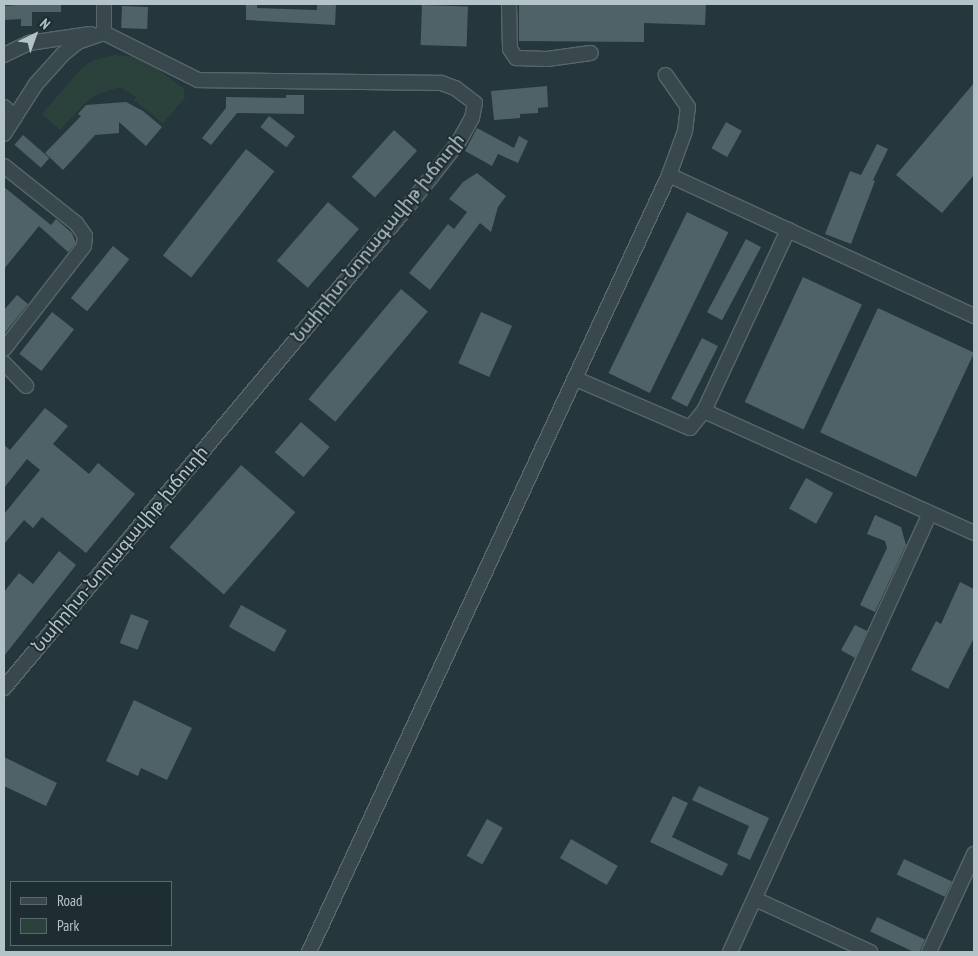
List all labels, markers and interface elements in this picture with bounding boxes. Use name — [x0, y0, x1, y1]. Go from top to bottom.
north arrow — [10, 10, 60, 60]
text: N — [36, 15, 54, 33]
street label: Նաիրիտ-Նորագավիթ խճուղի — [287, 129, 469, 347]
street label: Նաիրիտ-Նորագավիթ խճուղի — [27, 442, 213, 656]
legend — [10, 881, 172, 946]
text: Road — [57, 891, 83, 910]
text: Park — [57, 916, 79, 935]

